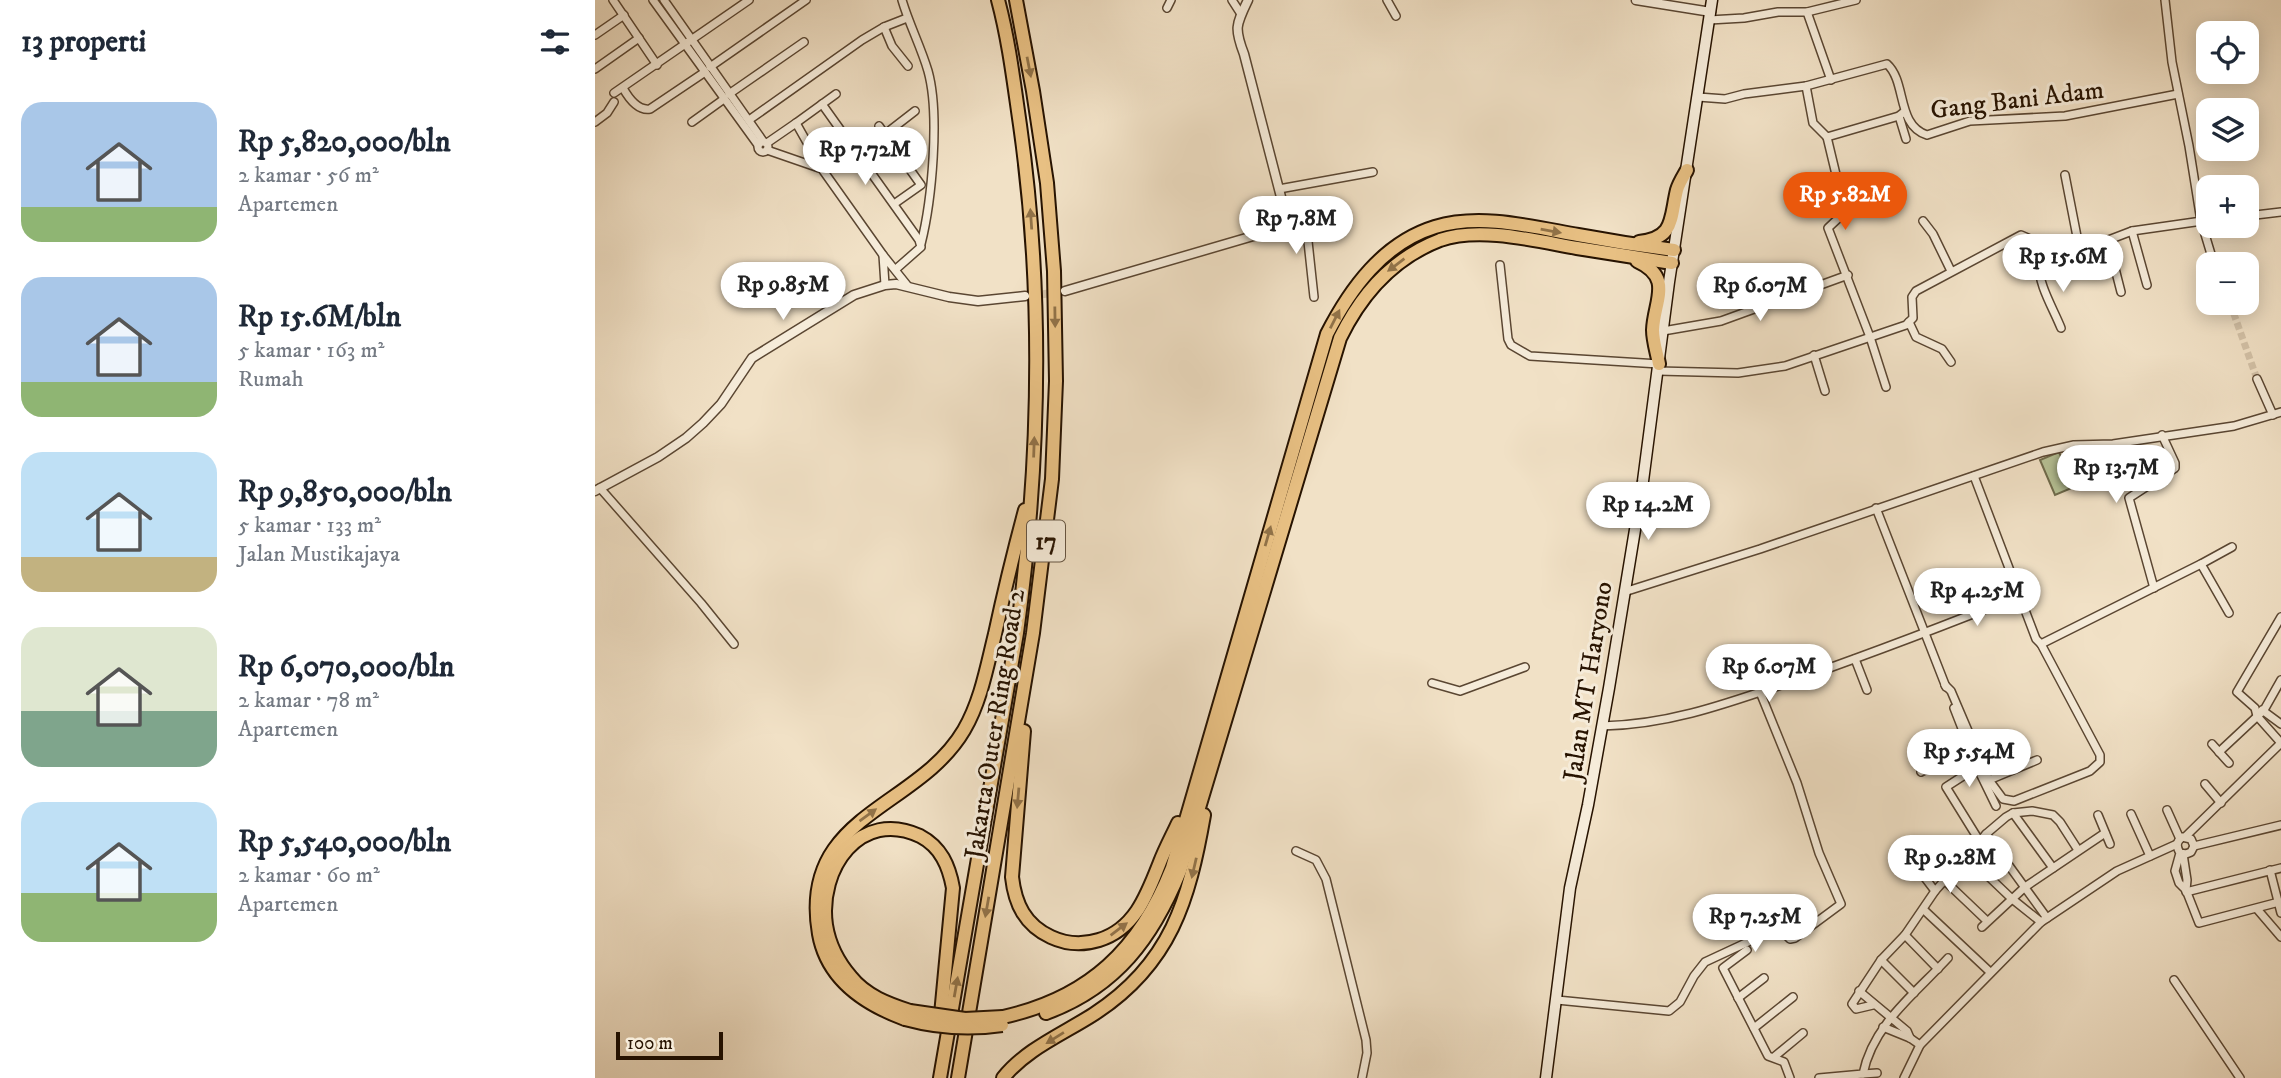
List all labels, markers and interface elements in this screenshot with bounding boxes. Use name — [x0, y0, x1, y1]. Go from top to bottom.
map controls — [2196, 21, 2259, 315]
button: locate — [2196, 21, 2259, 84]
icon: filters — [536, 23, 574, 61]
text: 13 properti — [21, 24, 146, 61]
one-way arrow — [1023, 56, 1034, 78]
street label: Gang Bani Adam — [1929, 73, 2106, 127]
button: layers — [2196, 98, 2259, 161]
text: Rp 5,820,000/bln — [238, 124, 451, 161]
pin: Rp 7.72M — [793, 128, 937, 187]
icon: home — [77, 130, 161, 214]
text: Rp 7.72M — [819, 135, 911, 164]
text: 2 kamar · 56 m² — [238, 161, 379, 190]
pin: Rp 5.82M — [1773, 173, 1917, 232]
button: + — [2196, 175, 2259, 238]
text: Rp 5.82M — [1799, 180, 1891, 209]
text: Apartemen — [238, 190, 338, 219]
pin: Rp 7.8M — [1231, 196, 1361, 256]
text: Rp 7.8M — [1255, 204, 1337, 233]
one-way arrow — [1025, 208, 1036, 230]
one-way arrow — [1540, 225, 1562, 236]
pin: Rp 15.6M — [1991, 234, 2135, 294]
text: Rp 15.6M — [2018, 242, 2108, 271]
button: − — [2196, 252, 2259, 315]
one-way arrow — [1387, 258, 1405, 272]
pin: Rp 9.85M — [711, 262, 855, 322]
pin: Rp 6.07M — [1688, 264, 1832, 323]
text: Rp 9.85M — [737, 270, 829, 299]
text: Rp 6.07M — [1713, 271, 1807, 300]
text: Rp 15.6M/bln — [238, 299, 401, 336]
icon: home — [77, 305, 161, 389]
one-way arrow — [1049, 306, 1061, 328]
one-way arrow — [1329, 308, 1341, 328]
text: 5 kamar · 163 m² — [238, 336, 384, 365]
text: Rumah — [238, 365, 304, 394]
one-way arrow — [1029, 436, 1040, 458]
pin: Rp 13.7M — [2044, 446, 2188, 505]
text: Rp 13.7M — [2073, 453, 2159, 482]
text: Rp 9,850,000/bln — [238, 474, 452, 511]
icon: home — [77, 480, 161, 564]
pin: Rp 14.2M — [1576, 482, 1720, 542]
text: Rp 14.2M — [1602, 490, 1694, 519]
text: 5 kamar · 133 m² — [238, 511, 381, 540]
road number: 17 — [1027, 520, 1065, 562]
one-way arrow — [1263, 525, 1273, 546]
text: Jalan Mustikajaya — [238, 540, 400, 569]
pin: Rp 4.25M — [1905, 568, 2049, 628]
text: Rp 4.25M — [1930, 576, 2024, 605]
street label: Jalan MT Haryono — [1556, 579, 1621, 785]
street label: Jakarta Outer Ring Road 2 — [958, 587, 1033, 863]
pin: Rp 6.07M — [1697, 644, 1841, 704]
text: Rp 6,070,000/bln — [238, 649, 455, 686]
text: Rp 6.07M — [1722, 652, 1816, 681]
icon: home — [77, 655, 161, 739]
text: 2 kamar · 78 m² — [238, 686, 379, 715]
text: Apartemen — [238, 715, 338, 744]
pin: Rp 5.54M — [1897, 730, 2041, 789]
text: Rp 5.54M — [1923, 737, 2015, 766]
one-way arrow — [1012, 788, 1023, 810]
one-way arrow — [858, 807, 876, 822]
text: Rp 5,540,000/bln — [238, 824, 451, 861]
icon: home — [77, 830, 161, 914]
pin: Rp 9.28M — [1878, 836, 2022, 895]
text: Rp 9.28M — [1904, 843, 1996, 872]
one-way arrow — [1188, 857, 1199, 879]
text: 2 kamar · 60 m² — [238, 861, 380, 890]
text: Apartemen — [238, 890, 338, 919]
pin: Rp 7.25M — [1683, 894, 1827, 954]
one-way arrow — [981, 896, 992, 918]
text: Rp 7.25M — [1709, 902, 1801, 931]
one-way arrow — [1110, 923, 1128, 937]
one-way arrow — [951, 976, 962, 998]
scale bar — [616, 1029, 723, 1061]
one-way arrow — [1045, 1031, 1064, 1044]
text: 100 m — [627, 1032, 673, 1055]

